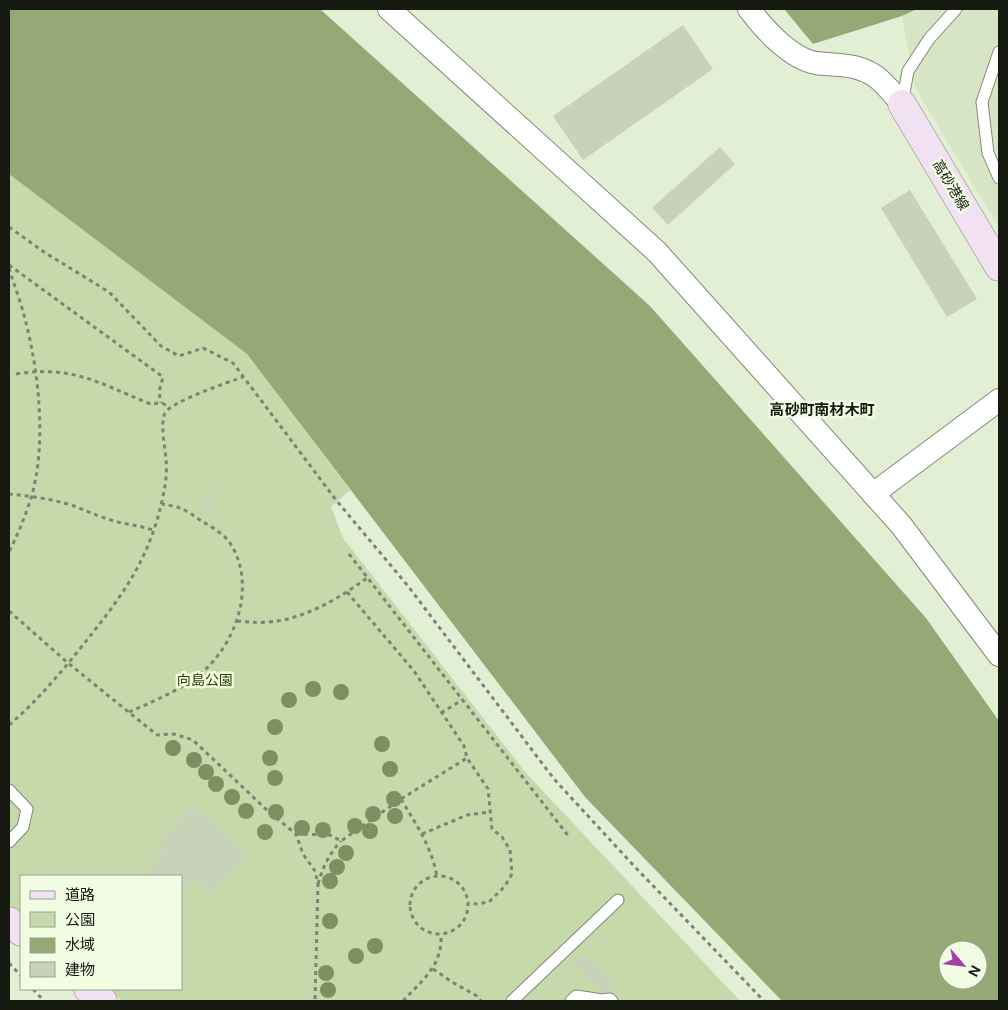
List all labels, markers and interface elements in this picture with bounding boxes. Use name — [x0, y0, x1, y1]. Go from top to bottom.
street label: 高砂港線 — [929, 156, 973, 214]
district label: 高砂町南材木町 — [769, 400, 875, 420]
park label: 向島公園 — [177, 671, 233, 689]
legend — [20, 875, 182, 990]
text: 道路 — [65, 885, 95, 905]
text: 公園 — [65, 910, 95, 930]
text: 水域 — [65, 935, 95, 955]
north arrow — [938, 940, 988, 990]
text: 建物 — [65, 960, 95, 980]
text: N — [964, 962, 985, 980]

